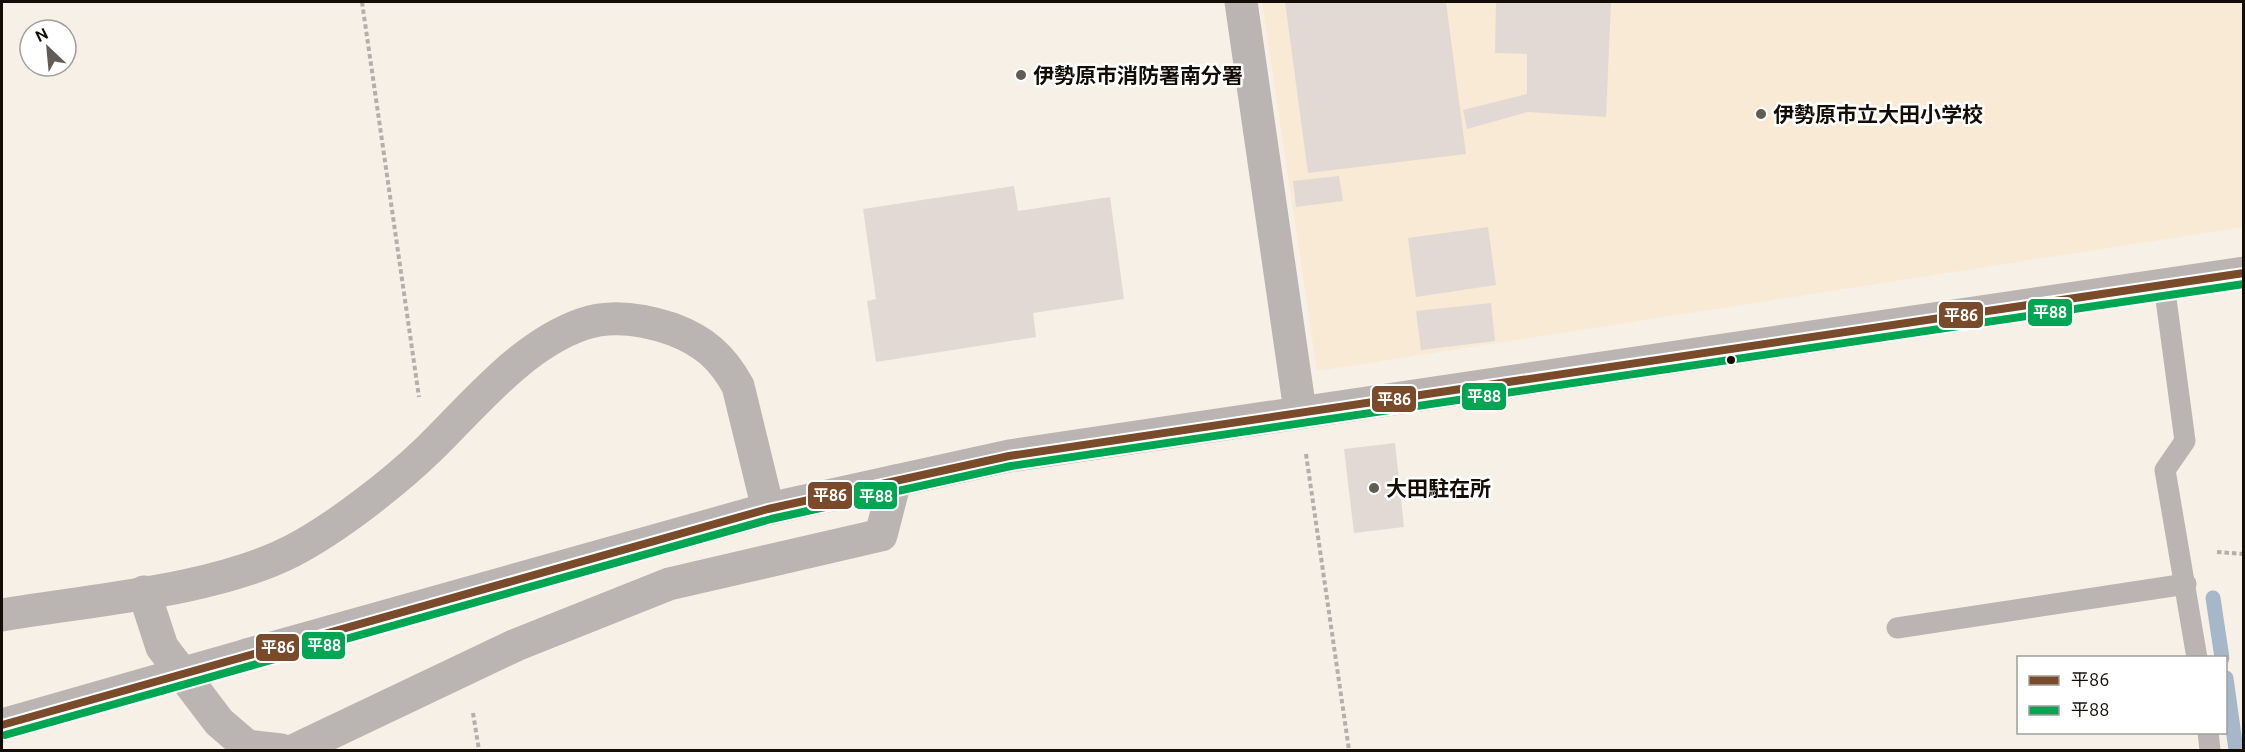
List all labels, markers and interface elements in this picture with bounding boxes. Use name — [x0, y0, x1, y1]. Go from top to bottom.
north arrow — [18, 18, 78, 78]
text: N — [32, 24, 51, 45]
place label: 伊勢原市消防署南分署 — [1033, 63, 1243, 87]
marker: 伊勢原市消防署南分署 — [1014, 68, 1028, 82]
place label: 伊勢原市立大田小学校 — [1773, 102, 1983, 126]
marker: 伊勢原市立大田小学校 — [1754, 107, 1768, 121]
line badge: 平88 — [2027, 298, 2073, 327]
line badge: 平86 — [1938, 301, 1984, 329]
text: 平88 — [2033, 303, 2067, 321]
text: 平86 — [1944, 306, 1978, 324]
unlabelled marker — [1725, 354, 1737, 366]
line badge: 平88 — [1461, 382, 1507, 411]
line badge: 平86 — [1371, 385, 1417, 413]
text: 平88 — [1467, 387, 1501, 405]
text: 平86 — [1377, 390, 1411, 408]
place label: 大田駐在所 — [1386, 476, 1491, 500]
line badge: 平86 — [807, 481, 853, 510]
line badge: 平88 — [853, 481, 898, 510]
marker: 大田駐在所 — [1367, 481, 1381, 495]
text: 平86 — [813, 486, 847, 504]
text: 平88 — [859, 487, 893, 505]
line badge: 平88 — [301, 631, 346, 660]
line badge: 平86 — [255, 633, 300, 662]
text: 平88 — [307, 636, 341, 654]
text: 平86 — [261, 638, 295, 656]
legend — [2017, 656, 2227, 734]
text: 平86 — [2071, 669, 2109, 689]
text: 平88 — [2071, 699, 2109, 719]

